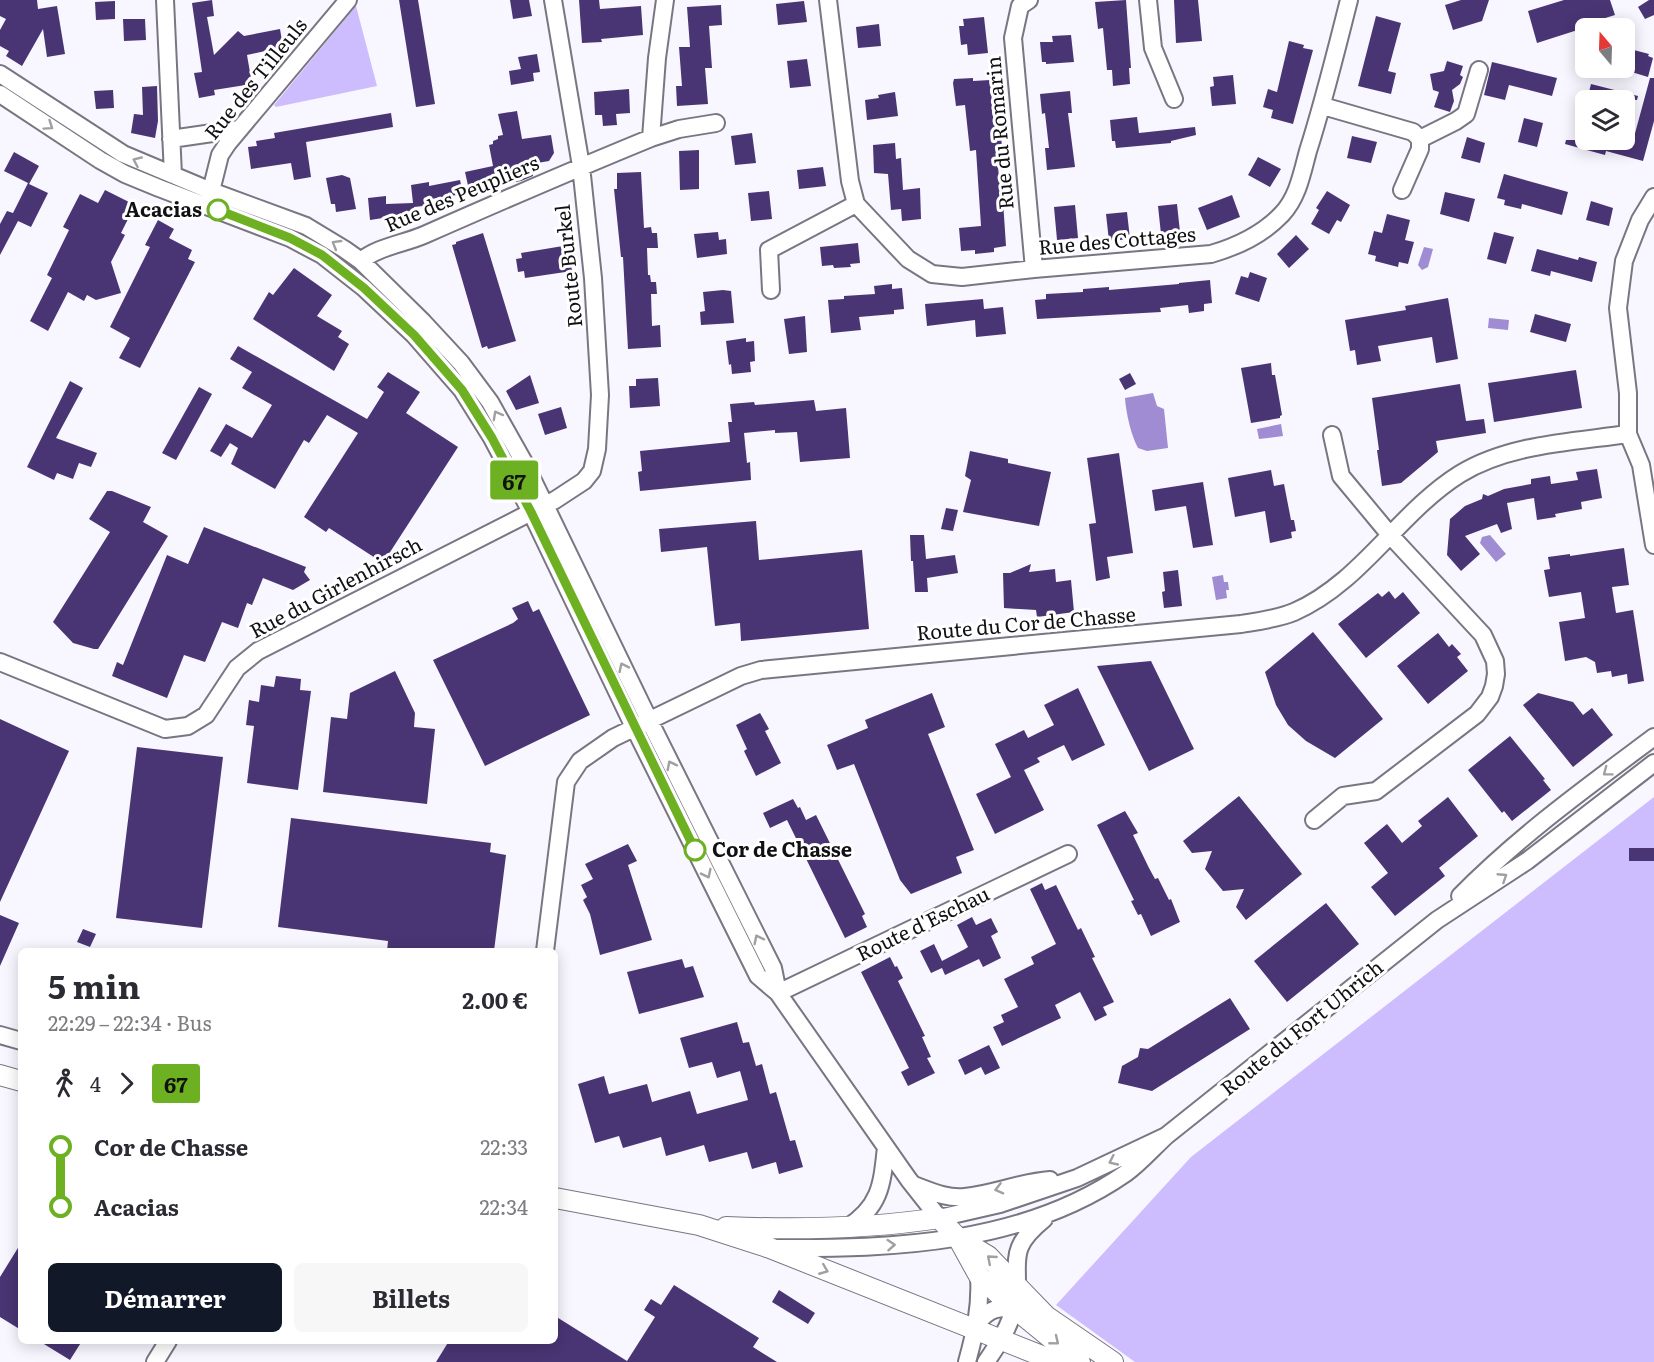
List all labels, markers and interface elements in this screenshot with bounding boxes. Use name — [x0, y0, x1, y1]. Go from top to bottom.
street label: Rue des Tilleuls — [196, 10, 313, 145]
north arrow — [1575, 18, 1635, 78]
map controls — [1575, 18, 1635, 150]
street label: Rue du Romarin — [976, 55, 1020, 211]
button: layers — [1575, 90, 1635, 150]
one-way arrow — [42, 119, 53, 130]
street label: Rue des Peupliers — [379, 146, 543, 238]
one-way arrow — [132, 156, 143, 168]
place label: Acacias — [125, 193, 202, 223]
marker: Acacias — [207, 199, 229, 221]
street label: Route Burkel — [546, 203, 588, 329]
street label: Rue des Cottages — [1037, 217, 1197, 261]
one-way arrow — [332, 240, 342, 252]
one-way arrow — [493, 411, 504, 421]
line badge: 67 — [487, 460, 541, 500]
text: 67 — [502, 465, 526, 496]
street label: Rue du Girlenhirsch — [244, 528, 427, 644]
street label: Route du Cor de Chasse — [915, 597, 1137, 647]
one-way arrow — [619, 663, 631, 674]
one-way arrow — [667, 760, 678, 771]
one-way arrow — [1603, 764, 1614, 775]
place label: Cor de Chasse — [712, 833, 852, 863]
marker: Cor de Chasse — [684, 839, 706, 861]
one-way arrow — [700, 867, 712, 878]
one-way arrow — [1497, 872, 1507, 884]
street label: Route d'Eschau — [850, 877, 994, 967]
one-way arrow — [754, 934, 766, 945]
street label: Route du Fort Uhrich — [1213, 951, 1389, 1102]
text: 5 min — [48, 960, 140, 1009]
text: 2.00 € — [462, 983, 528, 1016]
text: 22:29 – 22:34 · Bus — [48, 1007, 211, 1037]
icon: walk — [48, 1067, 81, 1100]
icon: forward — [110, 1067, 143, 1100]
text: 4 — [90, 1068, 101, 1098]
text: 67 — [164, 1068, 188, 1099]
text: Cor de Chasse — [94, 1130, 248, 1163]
text: 22:33 — [480, 1131, 528, 1161]
one-way arrow — [1109, 1154, 1120, 1166]
one-way arrow — [994, 1182, 1004, 1195]
text: Acacias — [94, 1190, 179, 1223]
text: 22:34 — [480, 1191, 528, 1221]
one-way arrow — [887, 1238, 896, 1251]
one-way arrow — [986, 1256, 997, 1267]
one-way arrow — [819, 1262, 829, 1275]
button: Démarrer — [48, 1263, 282, 1332]
button: Billets — [294, 1263, 528, 1332]
one-way arrow — [1048, 1334, 1059, 1345]

